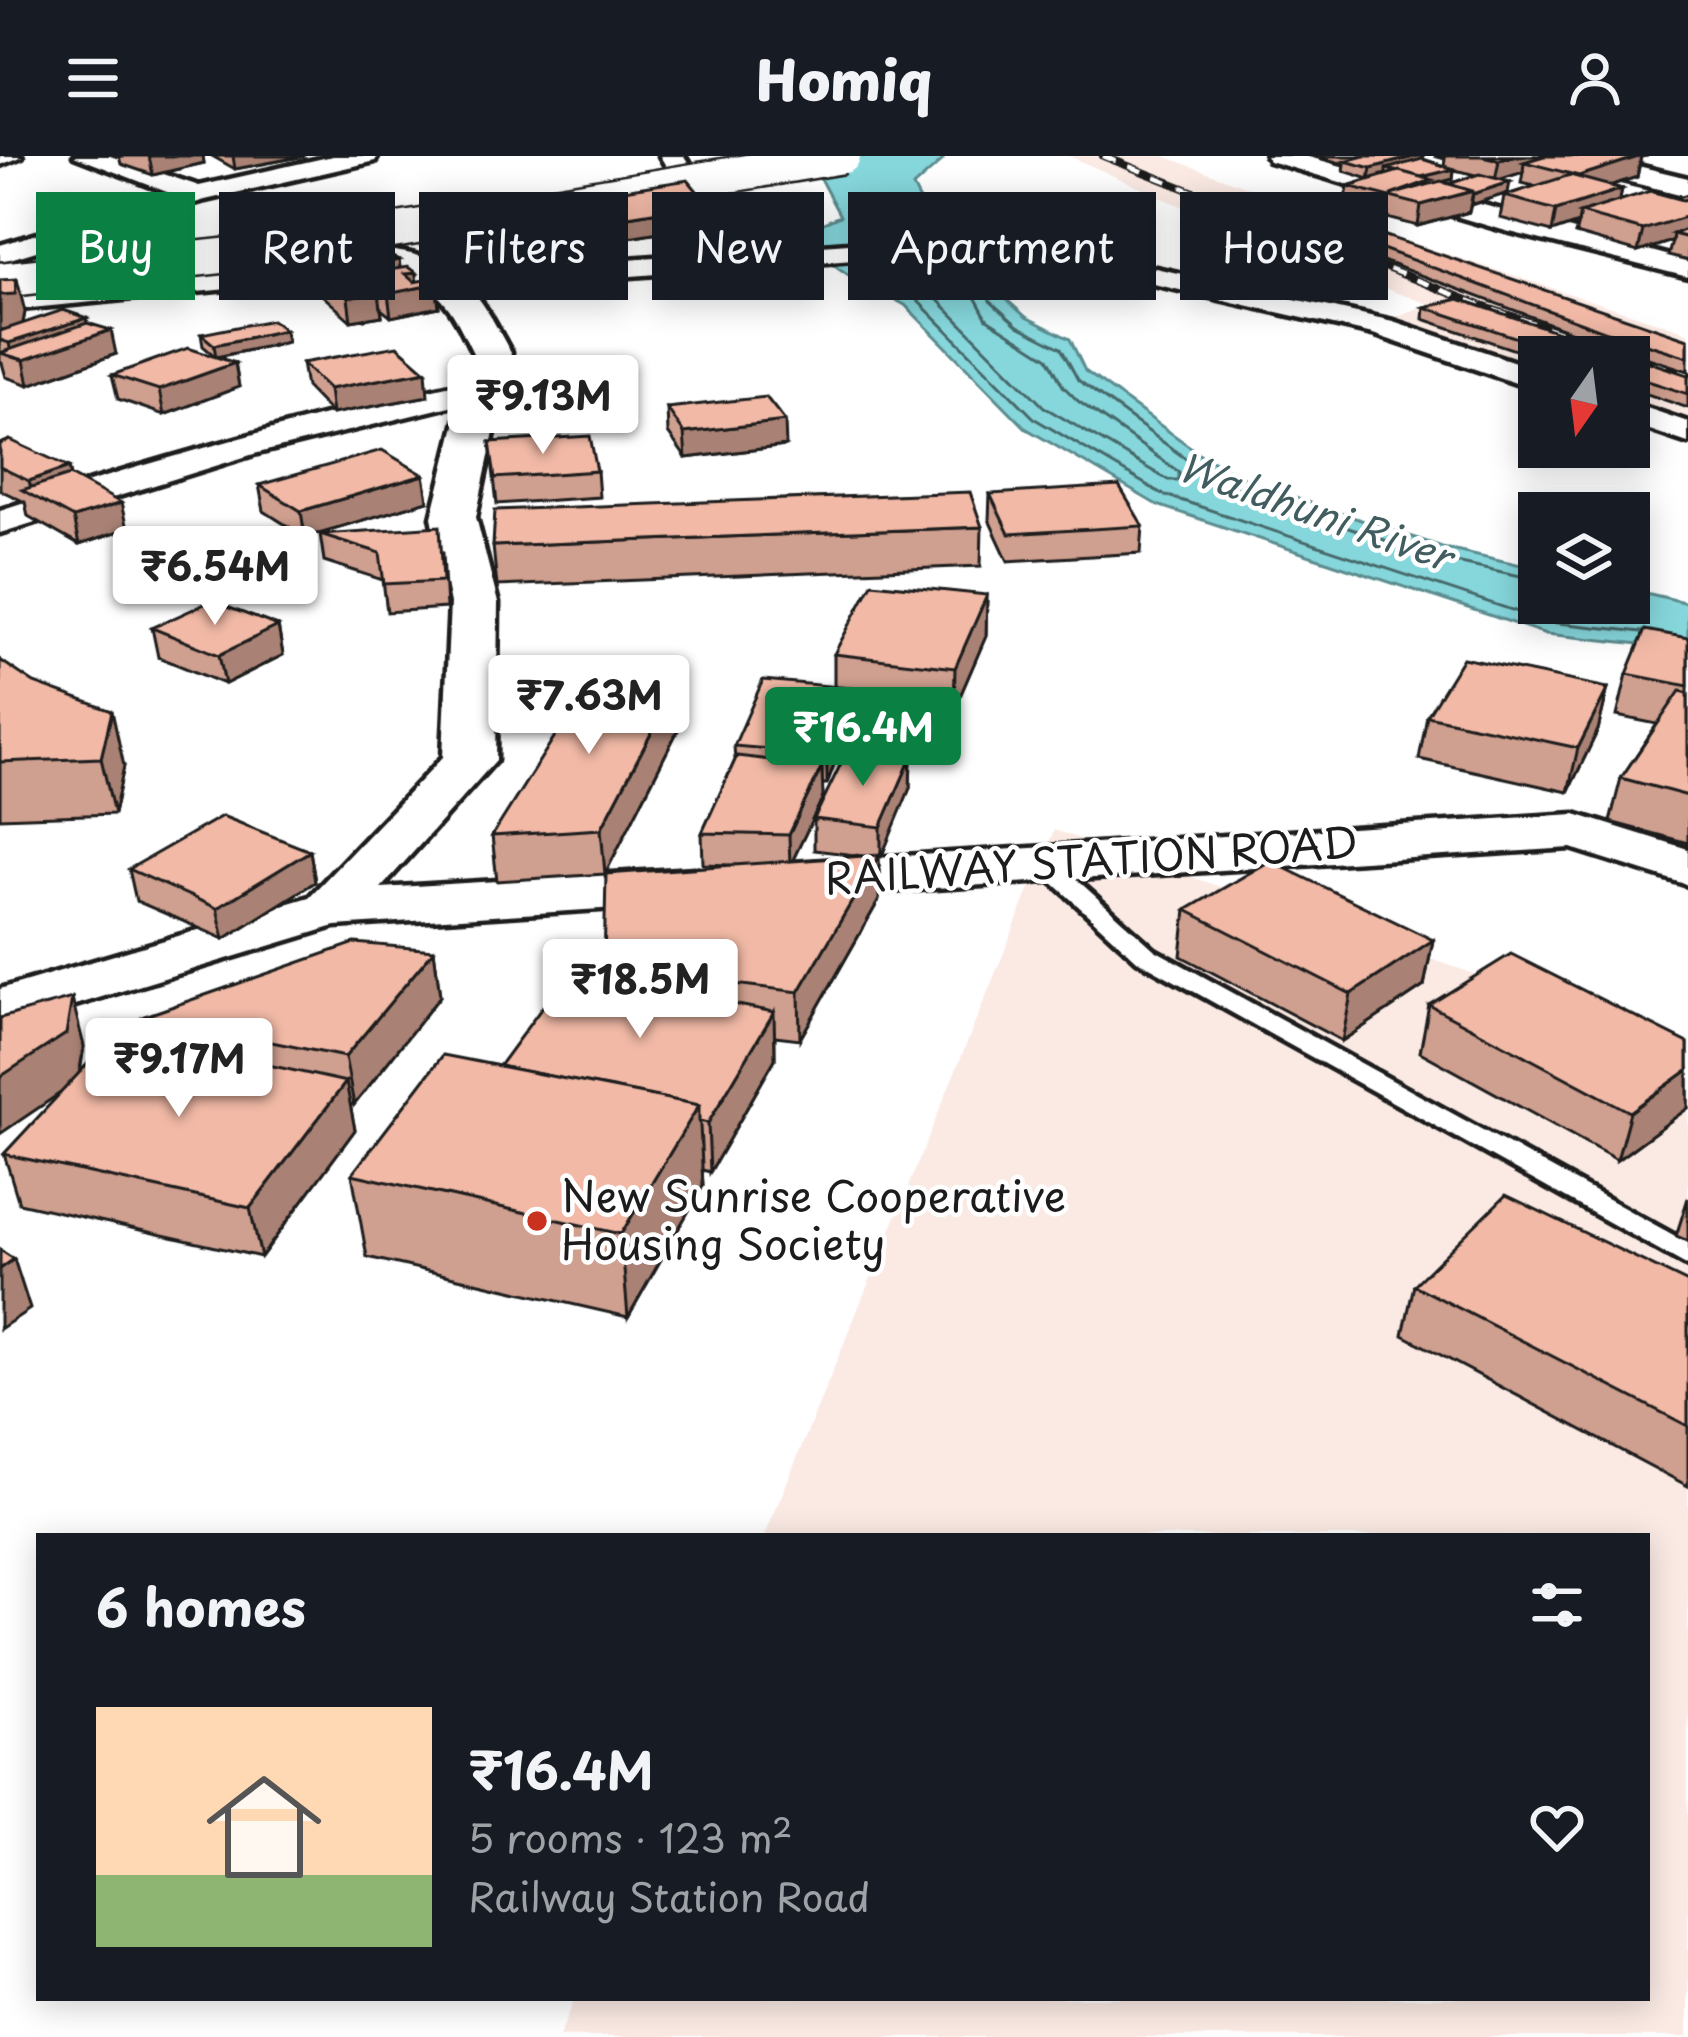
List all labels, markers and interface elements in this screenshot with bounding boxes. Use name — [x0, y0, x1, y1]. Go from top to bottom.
text: Homiq — [756, 38, 932, 119]
icon: menu — [60, 45, 126, 111]
icon: person — [1562, 45, 1628, 111]
chip: Buy — [36, 192, 195, 300]
chip: Rent — [219, 192, 395, 300]
chip: Filters — [419, 192, 628, 300]
chip: New — [652, 192, 824, 300]
chip: Apartment — [848, 192, 1156, 300]
chip: House — [1180, 192, 1388, 300]
north arrow — [1518, 336, 1650, 468]
map controls — [1518, 336, 1650, 624]
pin: ₹9.13M — [445, 355, 641, 457]
text: ₹9.13M — [474, 364, 612, 423]
water label: Waldhuni River — [1171, 435, 1465, 586]
button: layers — [1518, 492, 1650, 624]
pin: ₹6.54M — [117, 526, 313, 628]
text: ₹6.54M — [140, 535, 290, 594]
pin: ₹7.63M — [491, 655, 687, 757]
text: ₹7.63M — [515, 664, 663, 723]
pin: ₹16.4M — [765, 687, 961, 789]
text: ₹16.4M — [792, 696, 934, 755]
street label: RAILWAY STATION ROAD — [822, 808, 1359, 909]
pin: ₹18.5M — [542, 939, 738, 1041]
text: ₹18.5M — [570, 948, 710, 1007]
pin: ₹9.17M — [81, 1018, 277, 1120]
text: ₹9.17M — [112, 1027, 246, 1086]
place label: New Sunrise Cooperative Housing Society — [561, 1163, 1066, 1274]
marker: New Sunrise Cooperative Housing Society — [524, 1208, 550, 1234]
text: 6 homes — [96, 1567, 306, 1644]
icon: filters — [1524, 1572, 1590, 1638]
text: ₹16.4M — [468, 1730, 654, 1807]
icon: home — [192, 1755, 336, 1899]
icon: heart — [1524, 1794, 1590, 1860]
text: 5 rooms · 123 m² — [468, 1807, 793, 1866]
text: Railway Station Road — [468, 1866, 870, 1925]

